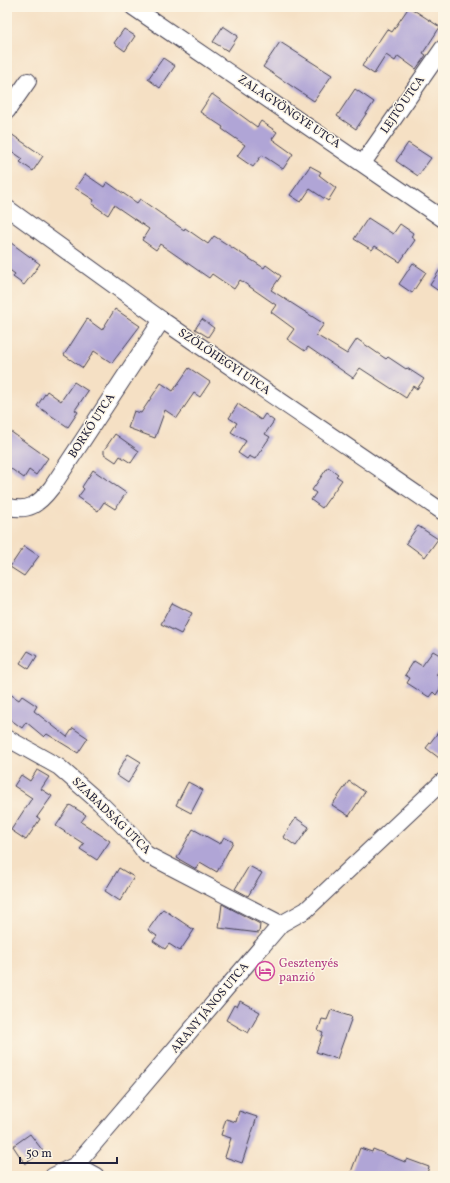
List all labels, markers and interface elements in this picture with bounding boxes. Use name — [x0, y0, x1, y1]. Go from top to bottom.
street label: ZALAGYÖNGYE UTCA — [234, 71, 345, 153]
street label: LEJTŐ UTCA — [376, 72, 429, 137]
street label: SZŐLŐHEGYI UTCA — [175, 324, 274, 399]
street label: BORKŐ UTCA — [64, 389, 119, 462]
street label: SZABADSÁG UTCA — [68, 773, 155, 858]
place label: Gesztenyés panzió — [279, 956, 338, 986]
street label: ARANY JÁNOS UTCA — [167, 958, 253, 1057]
hotel icon: Gesztenyés panzió — [254, 960, 276, 982]
scale bar — [20, 1139, 117, 1165]
text: 50 m — [26, 1146, 52, 1162]

